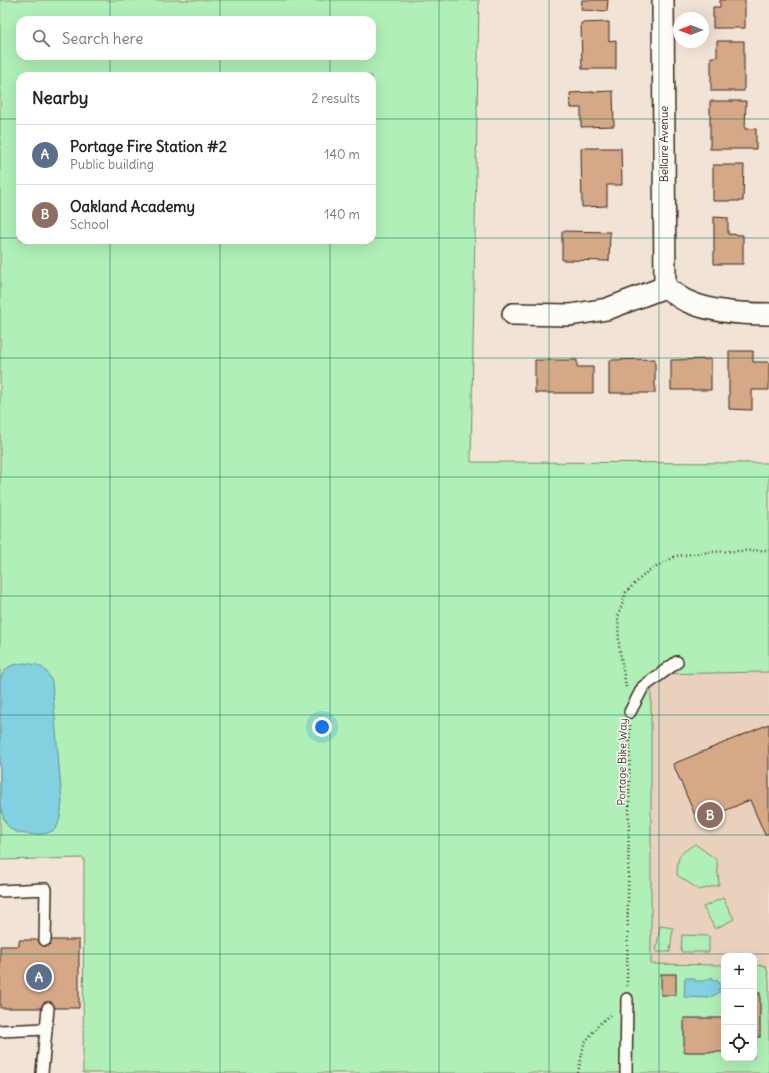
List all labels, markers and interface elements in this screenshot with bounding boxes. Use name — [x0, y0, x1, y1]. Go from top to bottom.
north arrow — [673, 12, 709, 48]
search box — [16, 16, 376, 60]
icon: search — [30, 27, 52, 49]
text: Search here — [62, 29, 143, 48]
text: Nearby — [32, 87, 88, 109]
text: 2 results — [311, 90, 360, 107]
street label: Bellaire Avenue — [657, 106, 671, 182]
text: Portage Fire Station #2 — [70, 137, 227, 156]
text: A — [41, 146, 49, 163]
text: 140 m — [324, 146, 360, 163]
text: Public building — [70, 156, 154, 173]
text: Oakland Academy — [70, 197, 195, 216]
text: B — [41, 206, 49, 223]
text: 140 m — [324, 206, 360, 223]
text: School — [70, 216, 109, 233]
your location — [312, 717, 332, 737]
street label: Portage Bike Way — [614, 718, 630, 806]
pin: B — [697, 800, 723, 830]
map controls — [721, 953, 757, 1061]
button: + — [721, 953, 757, 989]
pin: A — [26, 962, 52, 992]
button: − — [721, 989, 757, 1025]
button: locate — [721, 1025, 757, 1061]

